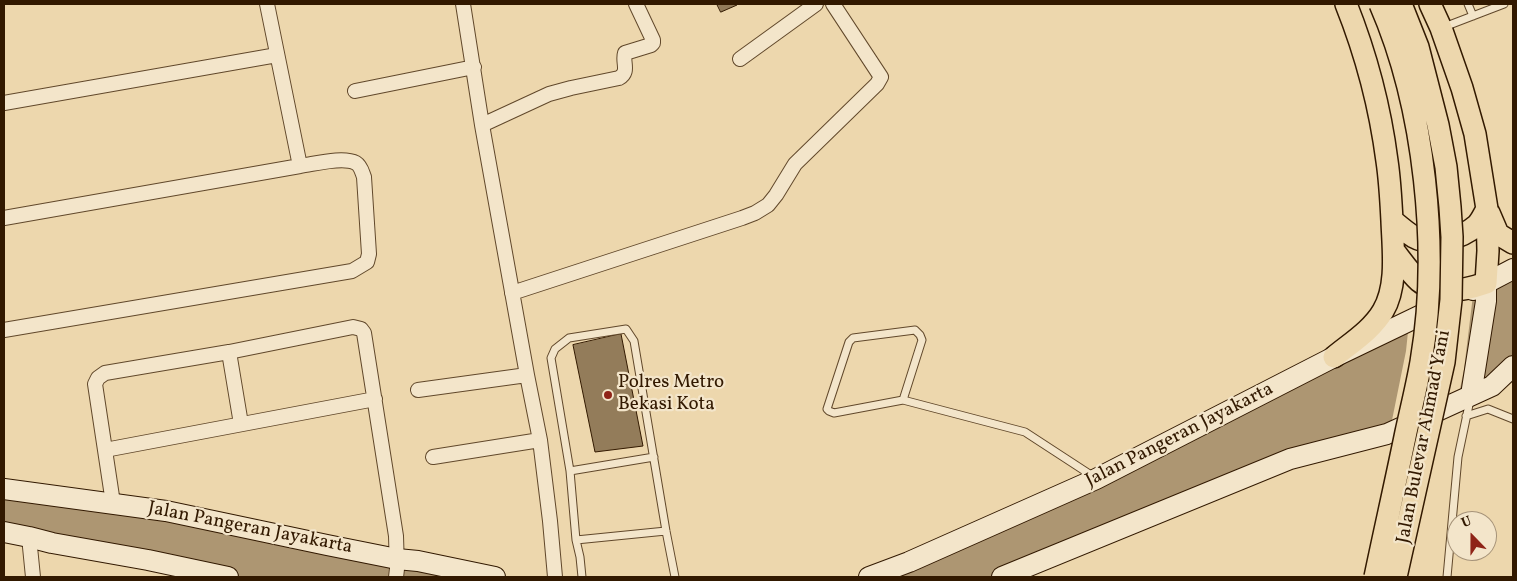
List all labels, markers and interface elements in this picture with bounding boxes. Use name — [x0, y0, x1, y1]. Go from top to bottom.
street label: Jalan Bulevar Ahmad Yani — [1393, 328, 1457, 546]
place label: Polres Metro Bekasi Kota — [618, 373, 724, 417]
street label: Jalan Pangeran Jayakarta — [1082, 379, 1278, 493]
marker: Polres Metro Bekasi Kota — [602, 389, 614, 401]
street label: Jalan Pangeran Jayakarta — [146, 498, 354, 560]
north arrow — [1447, 511, 1497, 561]
text: U — [1459, 512, 1475, 533]

